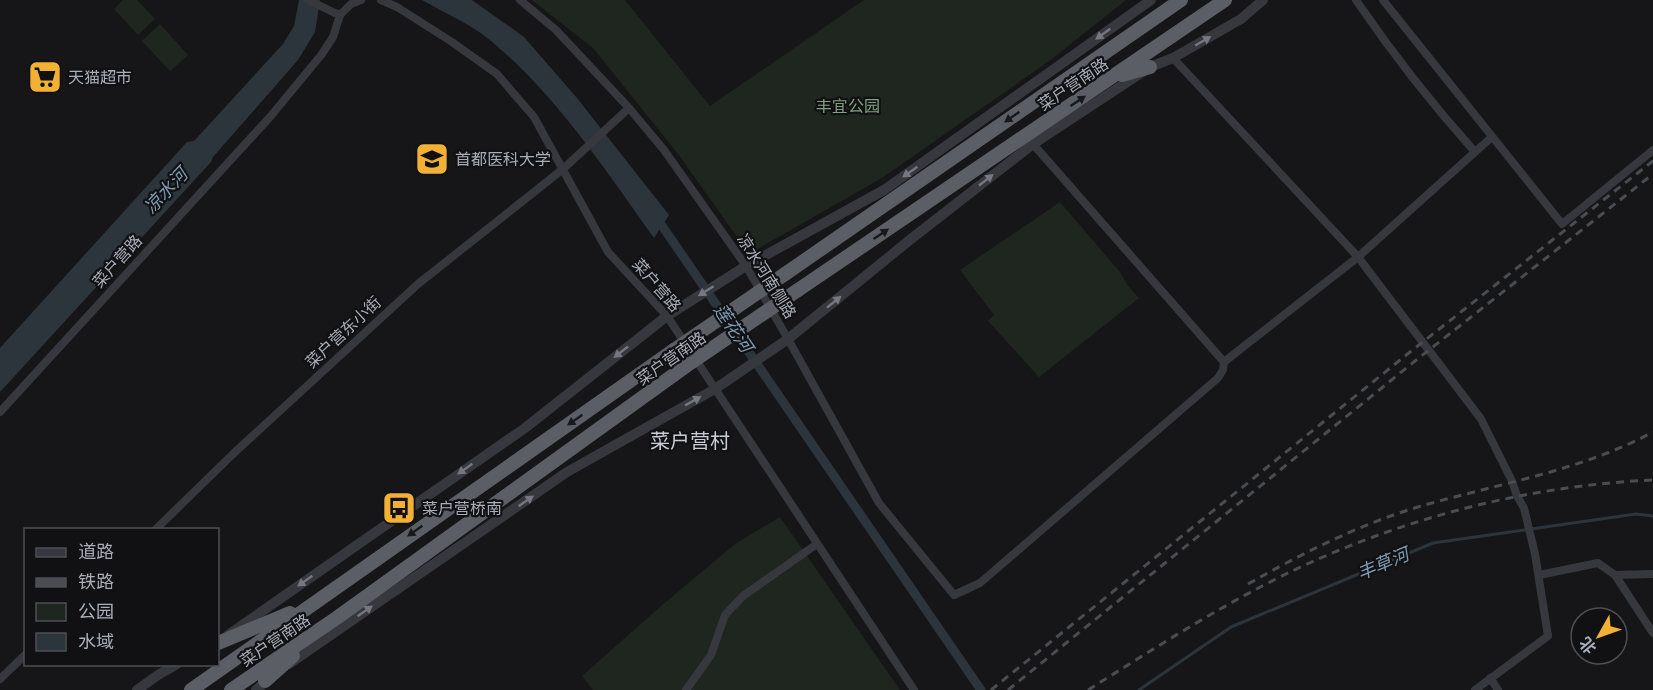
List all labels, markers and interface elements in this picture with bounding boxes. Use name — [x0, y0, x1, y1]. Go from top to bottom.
one-way arrow — [1096, 28, 1112, 40]
one-way arrow — [1195, 36, 1212, 46]
street label: 菜户营南路 — [1034, 53, 1111, 114]
supermarket icon: 天猫超市 — [27, 59, 63, 95]
place label: 天猫超市 — [68, 67, 132, 86]
one-way arrow — [1069, 95, 1085, 107]
park label: 丰宜公园 — [816, 96, 880, 115]
one-way arrow — [1004, 111, 1020, 123]
school or university icon: 首都医科大学 — [414, 141, 450, 177]
place label: 首都医科大学 — [455, 149, 551, 168]
water label: 凉水河 — [139, 161, 194, 218]
one-way arrow — [902, 165, 918, 177]
one-way arrow — [979, 175, 994, 187]
one-way arrow — [873, 228, 890, 239]
street label: 凉水河南侧路 — [734, 230, 801, 321]
street label: 菜户营路 — [88, 231, 145, 291]
street label: 菜户营路 — [629, 254, 686, 315]
one-way arrow — [698, 286, 714, 297]
street label: 菜户营东小街 — [301, 292, 384, 371]
one-way arrow — [826, 295, 842, 308]
water label: 莲花河 — [710, 299, 760, 358]
street label: 菜户营南路 — [632, 327, 709, 388]
one-way arrow — [613, 346, 628, 358]
one-way arrow — [685, 396, 702, 406]
one-way arrow — [567, 414, 583, 425]
district label: 菜户营村 — [650, 428, 730, 452]
one-way arrow — [457, 463, 473, 475]
bus stop icon: 菜户营桥南 — [381, 490, 417, 526]
one-way arrow — [517, 495, 533, 507]
place label: 菜户营桥南 — [422, 498, 502, 517]
one-way arrow — [407, 525, 423, 537]
legend — [24, 528, 219, 666]
text: 道路 — [78, 540, 114, 562]
water label: 丰草河 — [1353, 541, 1415, 584]
text: 铁路 — [78, 570, 114, 592]
one-way arrow — [297, 575, 313, 587]
text: 公园 — [78, 600, 114, 622]
one-way arrow — [357, 606, 374, 617]
north arrow — [1569, 606, 1629, 666]
street label: 菜户营南路 — [236, 609, 313, 670]
text: 水域 — [78, 630, 114, 652]
text: 北 — [1575, 634, 1600, 658]

